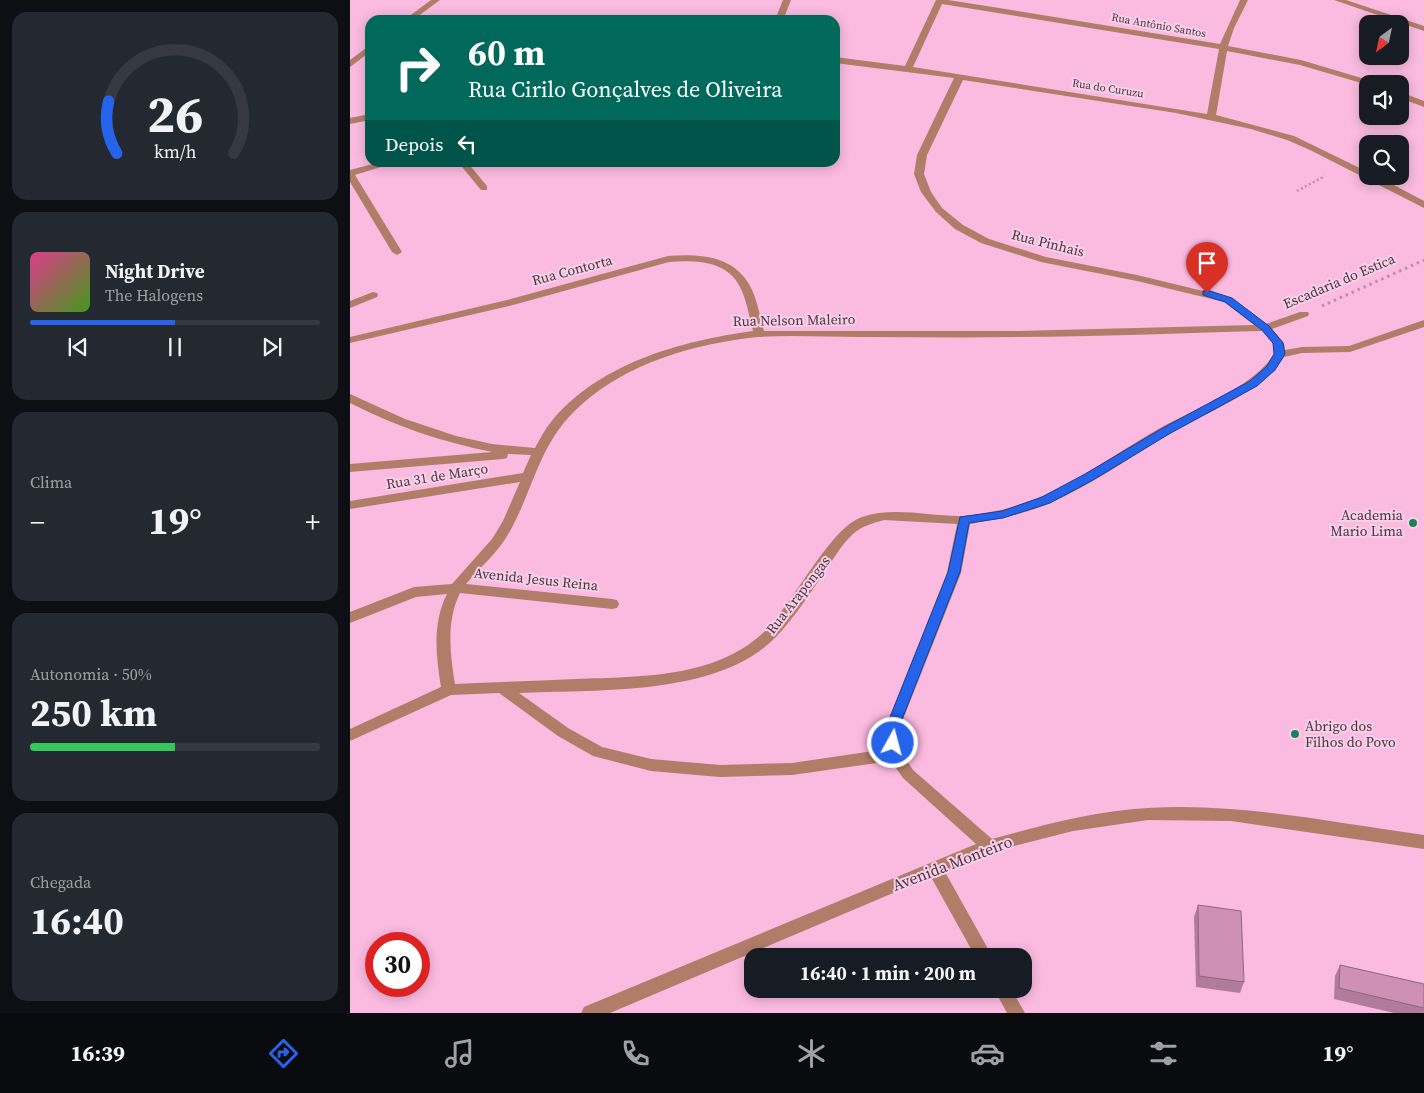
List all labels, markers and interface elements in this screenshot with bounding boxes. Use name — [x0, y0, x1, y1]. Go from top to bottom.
street label: Rua Antônio Santos — [1110, 10, 1208, 41]
north arrow — [1359, 15, 1409, 65]
map controls — [1359, 15, 1409, 185]
text: 60 m — [468, 29, 545, 77]
icon: right — [385, 35, 450, 100]
text: Rua Cirilo Gonçalves de Oliveira — [468, 74, 782, 104]
street label: Rua do Curuzu — [1071, 75, 1145, 102]
button: sound — [1359, 75, 1409, 125]
text: 26 — [147, 78, 203, 149]
icon: left — [453, 130, 481, 158]
text: Depois — [385, 131, 443, 157]
button: search — [1359, 135, 1409, 185]
text: km/h — [154, 139, 197, 164]
street label: Rua Pinhais — [1010, 224, 1086, 262]
pin — [1186, 242, 1228, 293]
street label: Escadaria do Estica — [1280, 248, 1399, 314]
street label: Rua Contorta — [530, 249, 615, 290]
icon: arrive — [1193, 249, 1221, 277]
text: Night Drive — [105, 258, 205, 284]
text: The Halogens — [105, 284, 203, 306]
street label: Rua Nelson Maleiro — [732, 309, 856, 331]
icon: previous — [64, 333, 92, 361]
icon: pause — [161, 333, 189, 361]
icon: next — [258, 333, 286, 361]
street label: Rua 31 de Março — [385, 458, 490, 494]
text: Clima — [30, 471, 72, 493]
text: 19° — [148, 495, 202, 547]
text: − — [30, 503, 45, 541]
text: + — [305, 503, 320, 541]
place label: Academia Mario Lima — [1330, 505, 1404, 541]
marker: Academia Mario Lima — [1407, 517, 1419, 529]
street label: Rua Arapongas — [761, 552, 835, 638]
street label: Avenida Jesus Reina — [473, 563, 600, 596]
text: Autonomia · 50% — [30, 663, 152, 685]
text: 250 km — [30, 687, 157, 739]
position arrow — [866, 716, 918, 768]
place label: Abrigo dos Filhos do Povo — [1305, 716, 1396, 752]
marker: Abrigo dos Filhos do Povo — [1289, 728, 1301, 740]
street label: Avenida Monteiro — [889, 830, 1015, 896]
text: Chegada — [30, 871, 91, 893]
text: 16:40 — [30, 895, 124, 947]
speed limit sign: 30 — [365, 932, 430, 997]
text: 16:40 · 1 min · 200 m — [800, 960, 976, 986]
icon: directions — [266, 1036, 301, 1071]
icon: music — [442, 1036, 477, 1071]
icon: phone — [618, 1036, 653, 1071]
icon: climate — [794, 1036, 829, 1071]
icon: car — [970, 1036, 1005, 1071]
icon: filters — [1146, 1036, 1181, 1071]
text: 16:39 — [71, 1038, 125, 1068]
text: 19° — [1322, 1038, 1353, 1068]

